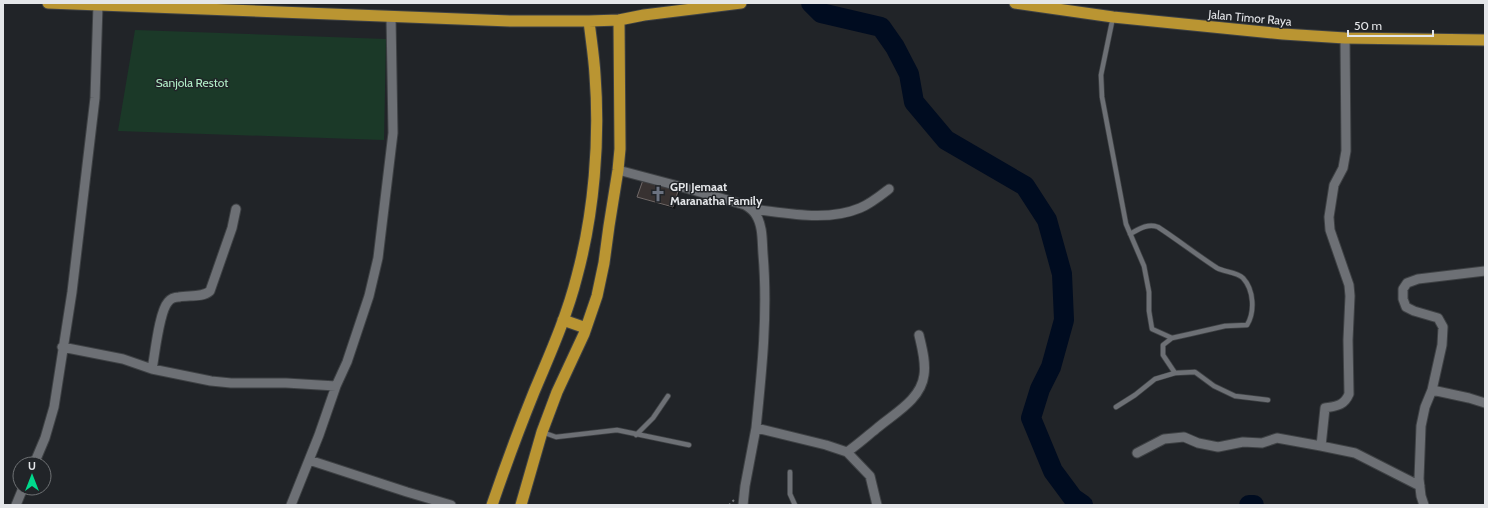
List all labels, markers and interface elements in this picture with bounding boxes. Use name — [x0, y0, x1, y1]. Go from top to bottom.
street label: Jalan Timor Raya — [1207, 6, 1293, 29]
scale bar — [1348, 12, 1433, 38]
text: 50 m — [1354, 18, 1382, 33]
park label: Sanjola Restot — [156, 75, 228, 90]
place label: GPI Jemaat Maranatha Family — [670, 179, 763, 208]
church icon: GPI Jemaat Maranatha Family — [649, 185, 667, 203]
north arrow — [12, 456, 52, 496]
text: U — [28, 459, 36, 473]

